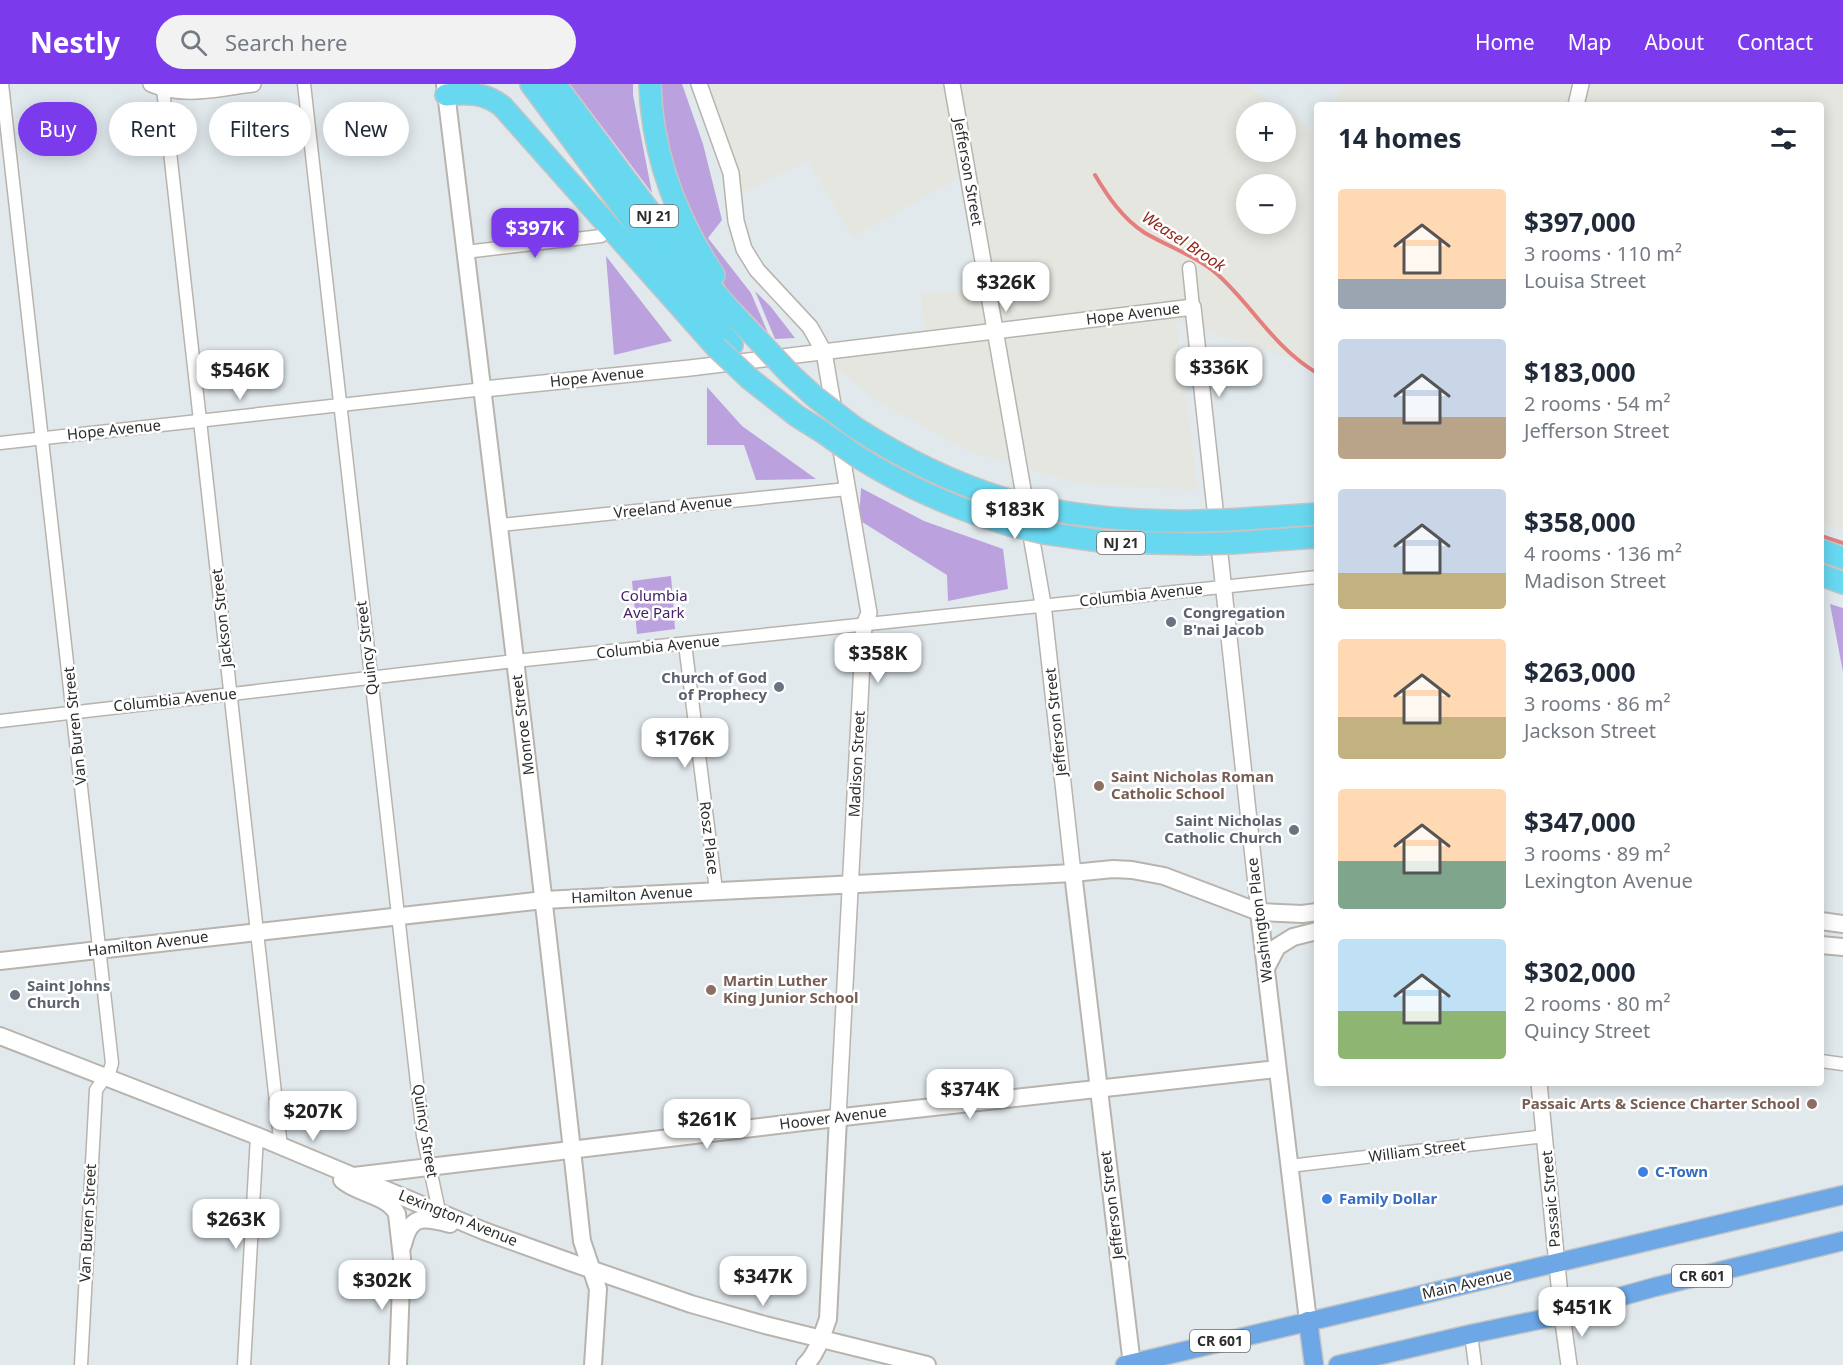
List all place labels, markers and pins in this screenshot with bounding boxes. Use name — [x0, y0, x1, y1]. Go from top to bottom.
pin: $397K — [493, 208, 577, 259]
pin: $326K — [964, 262, 1048, 313]
pin: $336K — [1177, 347, 1261, 398]
pin: $546K — [198, 350, 282, 401]
pin: $183K — [973, 489, 1057, 540]
place label: Congregation B'nai Jacob — [1183, 602, 1285, 639]
marker: Congregation B'nai Jacob — [1164, 615, 1178, 629]
pin: $358K — [836, 633, 920, 684]
place label: Church of God of Prophecy — [661, 667, 767, 704]
marker: Church of God of Prophecy — [772, 680, 786, 694]
pin: $176K — [643, 718, 727, 769]
place label: Saint Nicholas Roman Catholic School — [1111, 766, 1274, 803]
marker: Saint Nicholas Roman Catholic School — [1092, 779, 1106, 793]
place label: Saint Nicholas Catholic Church — [1164, 810, 1282, 847]
marker: Saint Nicholas Catholic Church — [1287, 823, 1301, 837]
place label: Martin Luther King Junior School — [723, 970, 858, 1007]
place label: Saint Johns Church — [27, 975, 110, 1012]
marker: Martin Luther King Junior School — [704, 983, 718, 997]
marker: Saint Johns Church — [8, 988, 22, 1002]
pin: $374K — [928, 1069, 1012, 1120]
pin: $207K — [271, 1091, 355, 1142]
place label: Passaic Arts & Science Charter School — [1521, 1093, 1800, 1113]
marker: Passaic Arts & Science Charter School — [1805, 1097, 1819, 1111]
pin: $261K — [665, 1099, 749, 1150]
place label: C-Town — [1655, 1161, 1708, 1181]
marker: C-Town — [1636, 1165, 1650, 1179]
place label: Family Dollar — [1339, 1188, 1438, 1208]
marker: Family Dollar — [1320, 1192, 1334, 1206]
pin: $263K — [194, 1199, 278, 1250]
pin: $347K — [721, 1256, 805, 1307]
pin: $302K — [340, 1260, 424, 1311]
pin: $451K — [1540, 1287, 1624, 1338]

